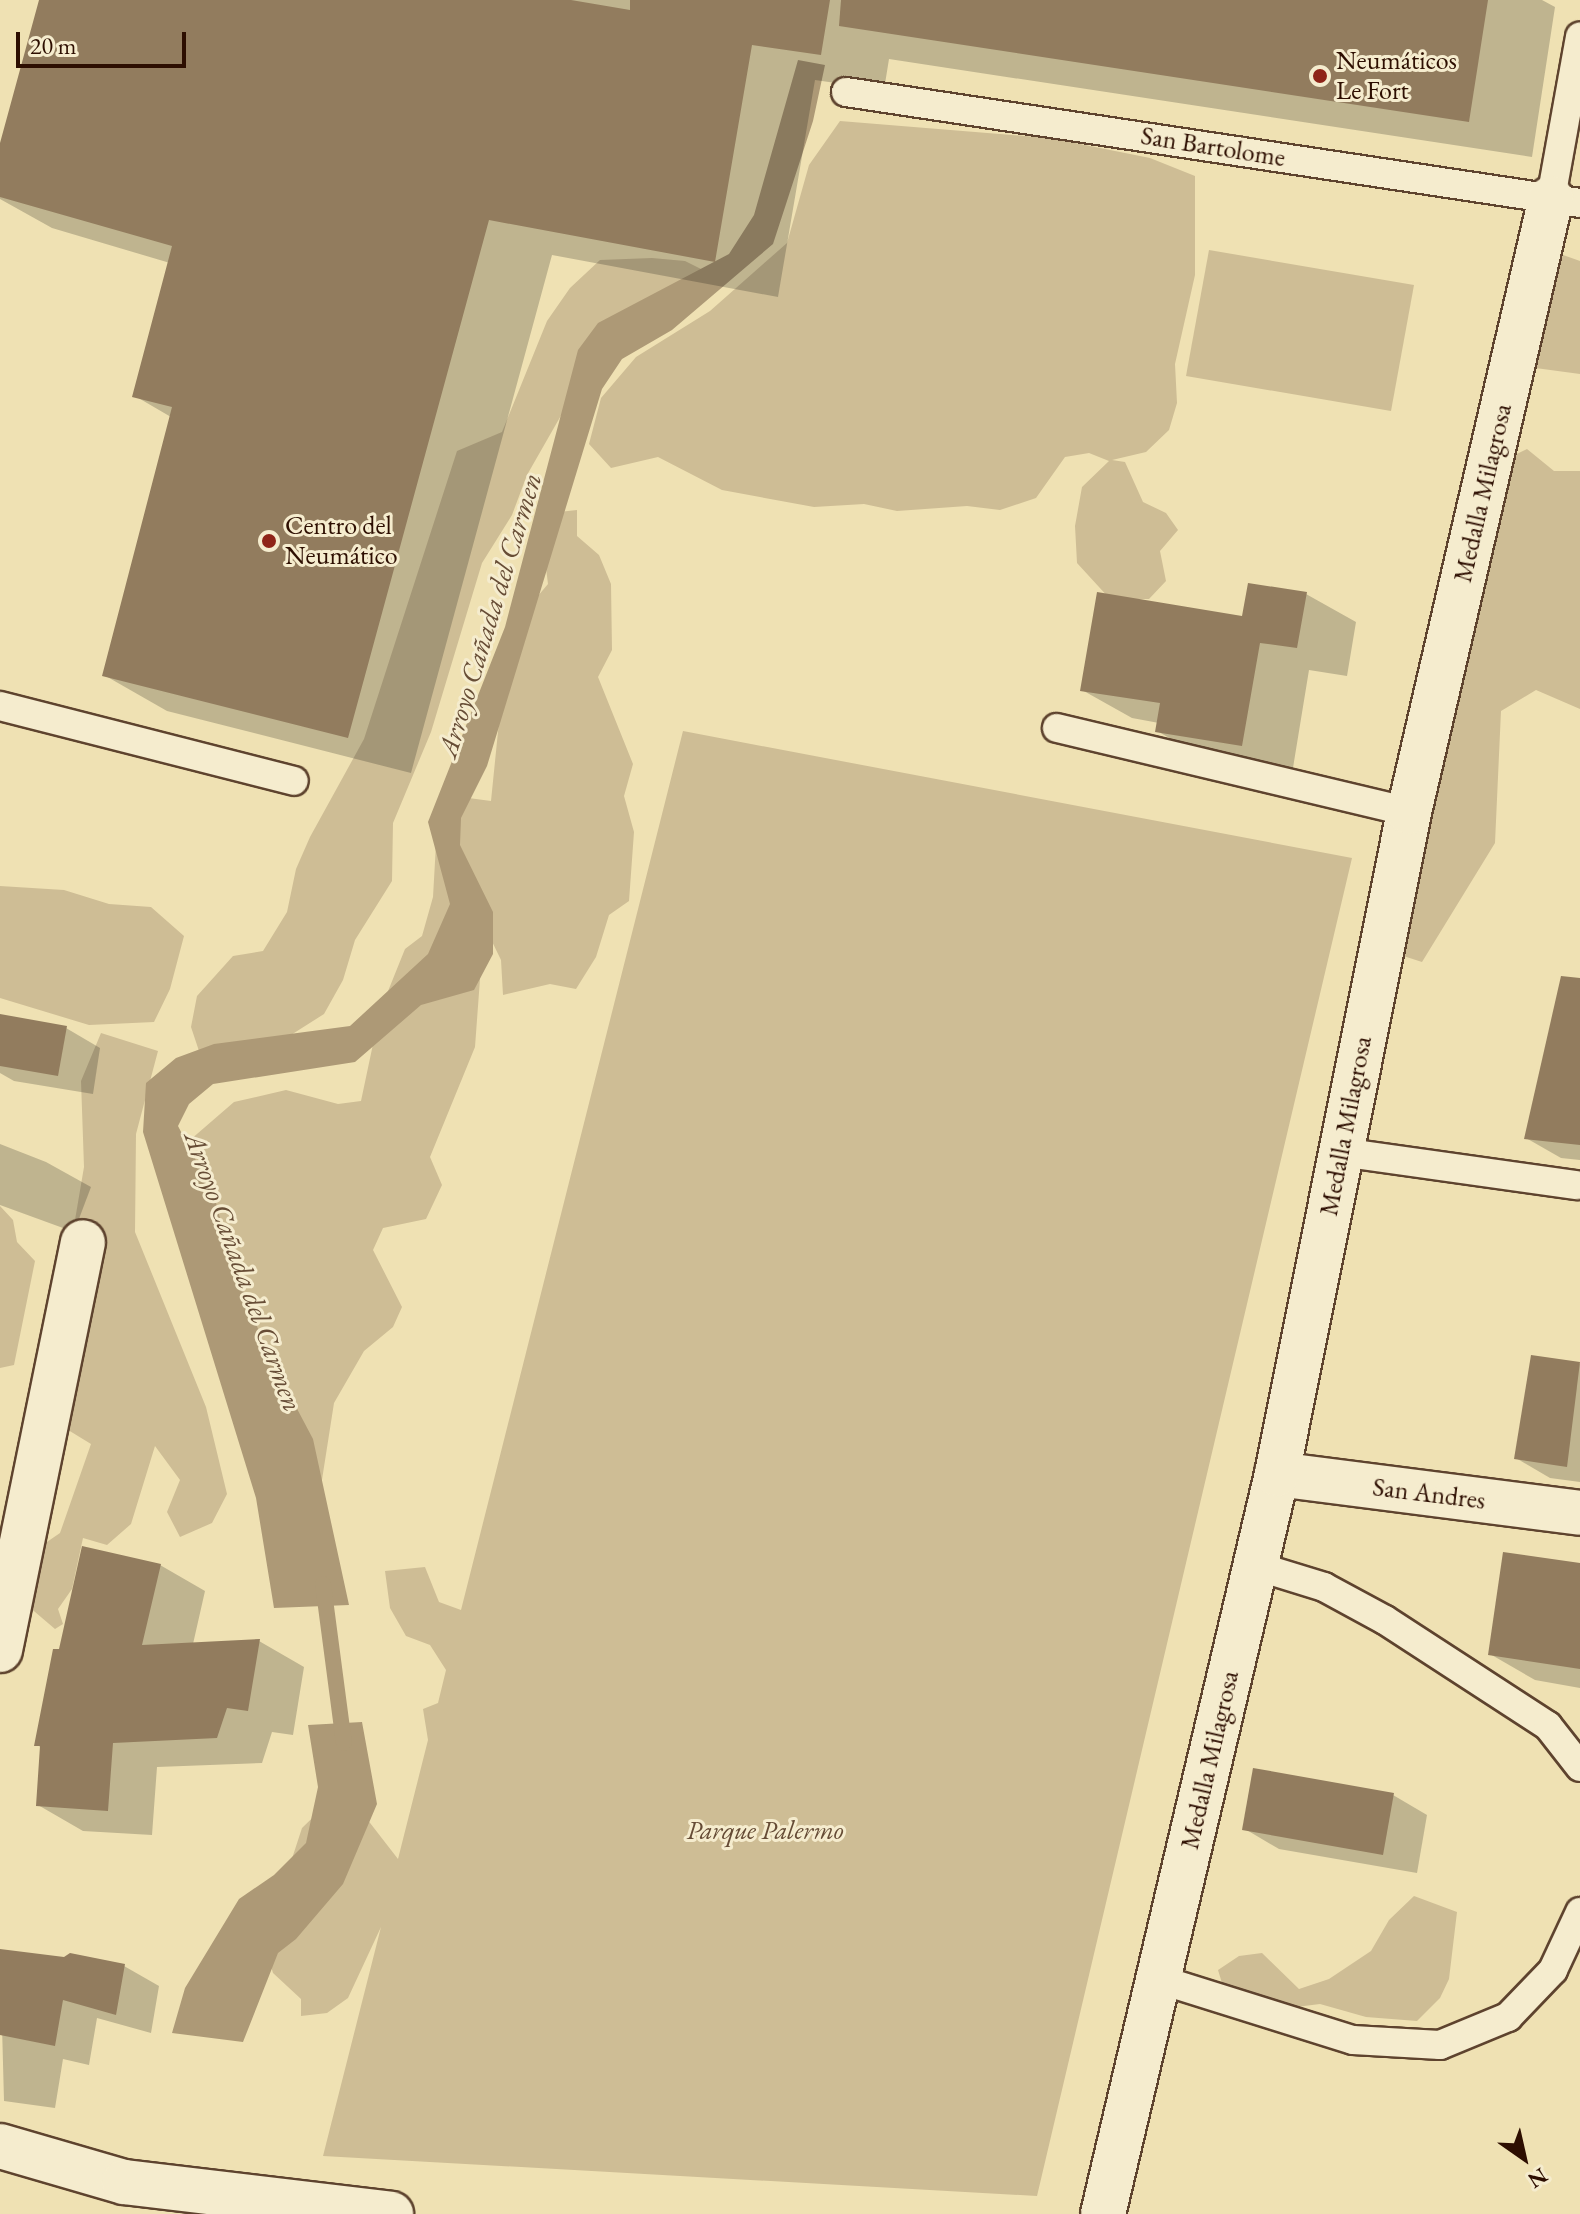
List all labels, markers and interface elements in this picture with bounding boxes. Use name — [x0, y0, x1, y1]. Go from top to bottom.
scale bar — [20, 16, 190, 66]
text: 20 m — [30, 30, 77, 61]
place label: Neumáticos Le Fort — [1336, 45, 1457, 106]
marker: Neumáticos Le Fort — [1311, 67, 1329, 85]
street label: San Bartolome — [1139, 120, 1287, 174]
street label: Medalla Milagrosa — [1447, 401, 1519, 585]
water label: Arroyo Cañada del Carmen — [430, 469, 548, 761]
place label: Centro del Neumático — [285, 510, 398, 572]
marker: Centro del Neumático — [260, 532, 278, 550]
street label: Medalla Milagrosa — [1313, 1033, 1379, 1219]
water label: Arroyo Cañada del Carmen — [178, 1127, 310, 1415]
street label: San Andres — [1371, 1472, 1487, 1516]
street label: Medalla Milagrosa — [1174, 1668, 1246, 1852]
park label: Parque Palermo — [686, 1815, 844, 1847]
north arrow — [1484, 2118, 1564, 2198]
text: N — [1522, 2161, 1553, 2195]

